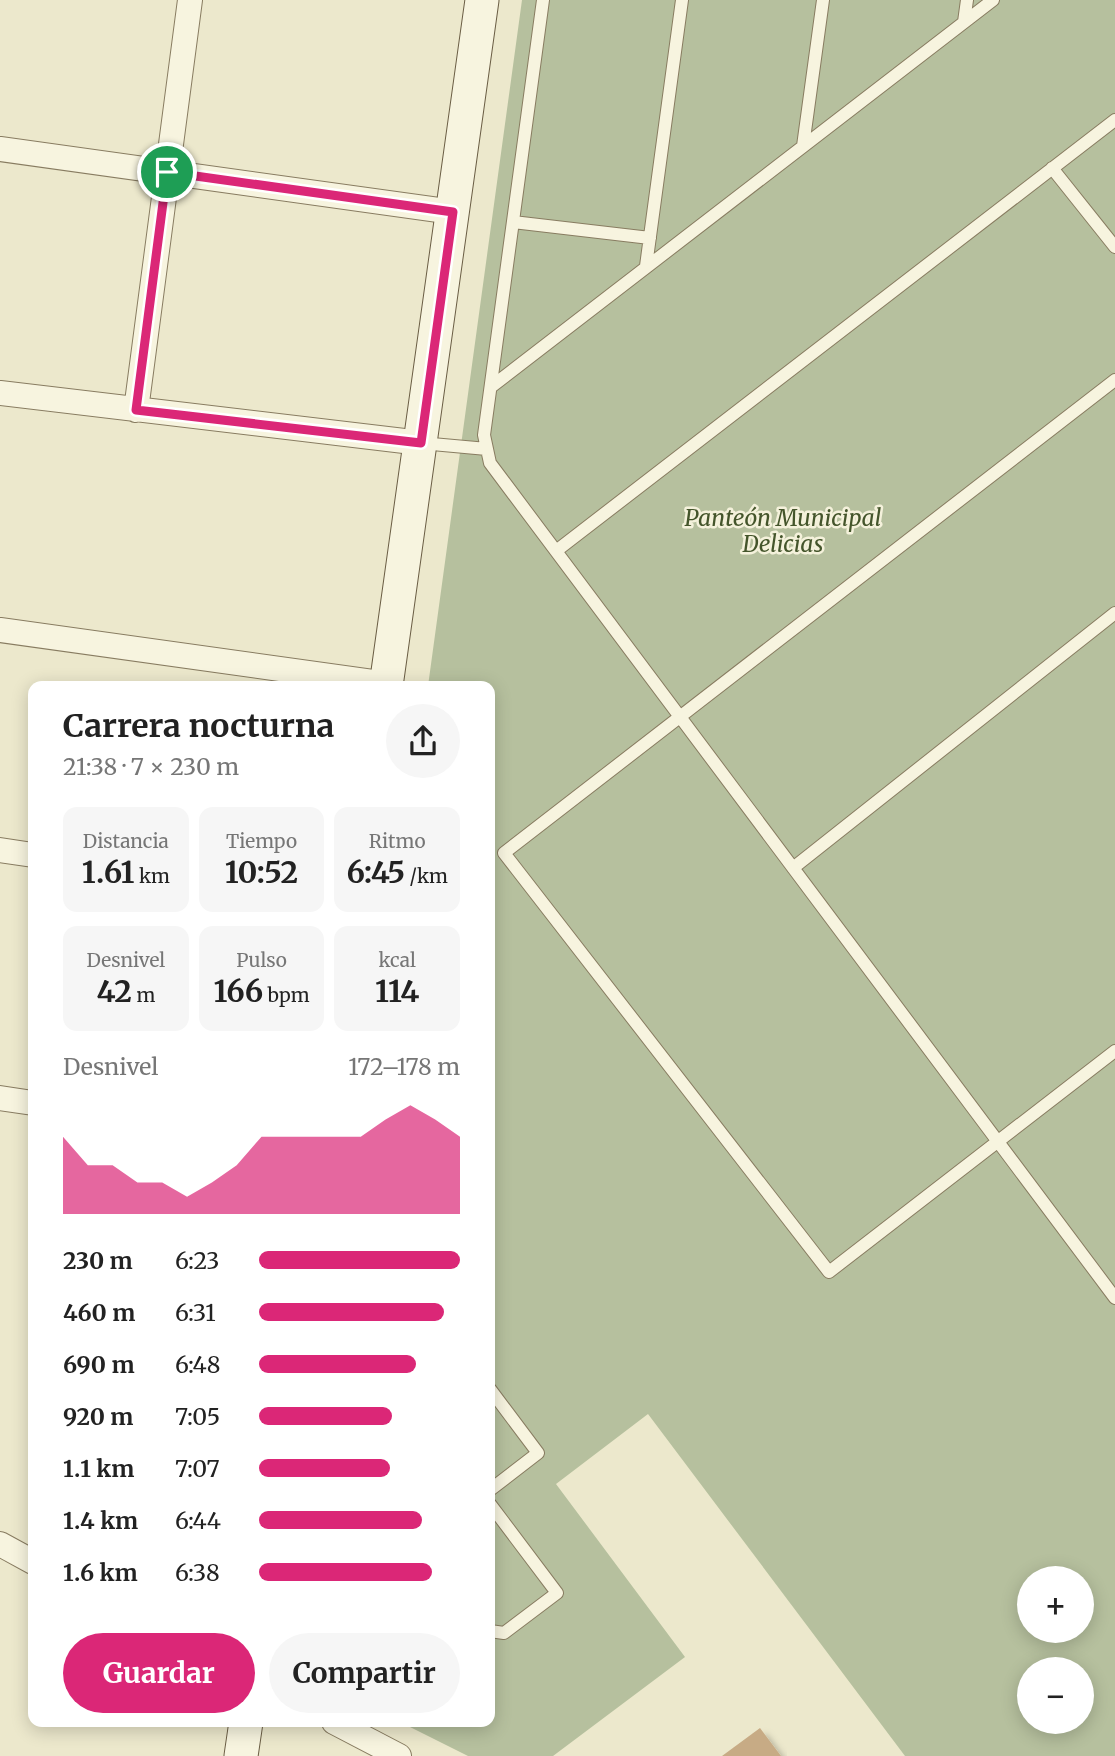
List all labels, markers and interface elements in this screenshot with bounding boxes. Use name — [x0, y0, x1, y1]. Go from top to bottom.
pin — [137, 142, 197, 202]
icon: arrive — [148, 153, 186, 191]
park label: Panteón Municipal Delicias — [684, 503, 882, 558]
button: share — [386, 704, 460, 778]
text: Carrera nocturna — [63, 706, 334, 746]
text: 21:38 · 7 × 230 m — [63, 752, 239, 781]
text: Distancia — [83, 829, 169, 853]
text: Tiempo — [226, 829, 297, 853]
text: Ritmo — [369, 829, 425, 853]
text: 1.61 — [82, 853, 134, 891]
text: 10:52 — [225, 853, 298, 891]
text: 6:45 — [346, 853, 405, 891]
text: km — [134, 864, 170, 888]
text: /km — [405, 864, 448, 888]
text: Desnivel — [86, 948, 165, 972]
text: Pulso — [236, 948, 287, 972]
text: kcal — [378, 948, 416, 972]
text: 42 — [96, 972, 132, 1010]
text: 166 — [213, 972, 263, 1010]
text: 114 — [375, 972, 419, 1010]
text: m — [132, 983, 155, 1007]
text: bpm — [263, 983, 310, 1007]
text: Desnivel — [63, 1052, 158, 1081]
text: 172–178 m — [348, 1052, 460, 1081]
text: 230 m — [63, 1246, 133, 1275]
text: 6:23 — [175, 1246, 219, 1275]
text: 460 m — [63, 1298, 135, 1327]
text: 6:31 — [175, 1298, 216, 1327]
text: 690 m — [63, 1350, 135, 1379]
text: 6:48 — [175, 1350, 220, 1379]
text: 920 m — [63, 1402, 134, 1431]
text: 7:05 — [175, 1402, 220, 1431]
text: 1.1 km — [63, 1454, 134, 1483]
text: 7:07 — [175, 1454, 220, 1483]
text: 1.4 km — [63, 1506, 138, 1535]
text: 6:44 — [175, 1506, 221, 1535]
text: 1.6 km — [63, 1558, 138, 1587]
text: 6:38 — [175, 1558, 220, 1587]
map controls — [1017, 1566, 1094, 1734]
button: + — [1017, 1566, 1094, 1643]
button: Guardar — [63, 1633, 255, 1713]
button: Compartir — [269, 1633, 460, 1713]
button: − — [1017, 1657, 1094, 1734]

